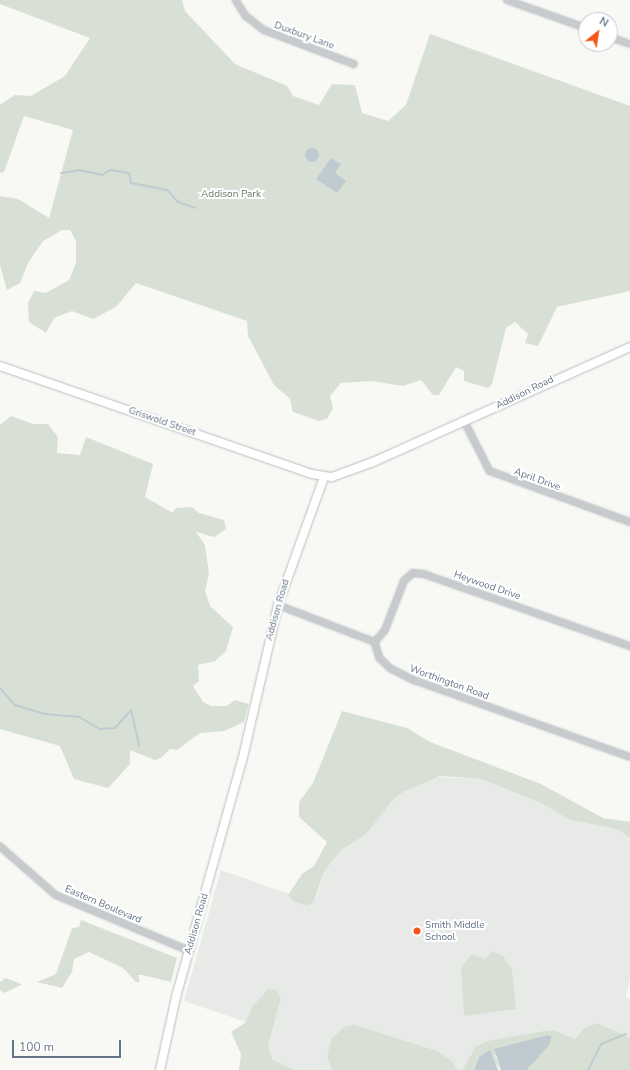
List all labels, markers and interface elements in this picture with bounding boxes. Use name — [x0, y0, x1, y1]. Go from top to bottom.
north arrow — [578, 12, 618, 52]
text: N — [596, 13, 611, 31]
street label: Duxbury Lane — [272, 20, 336, 52]
park label: Addison Park — [201, 189, 261, 201]
street label: Addison Road — [494, 374, 556, 412]
street label: Griswold Street — [127, 405, 197, 439]
street label: April Drive — [512, 466, 562, 494]
street label: Heywood Drive — [452, 569, 522, 603]
street label: Addison Road — [264, 578, 292, 642]
street label: Worthington Road — [408, 663, 490, 703]
street label: Eastern Boulevard — [63, 883, 143, 927]
street label: Addison Road — [183, 892, 211, 956]
place label: Smith Middle School — [425, 919, 485, 942]
marker: Smith Middle School — [412, 926, 422, 936]
scale bar — [14, 1032, 123, 1058]
text: 100 m — [19, 1039, 54, 1055]

